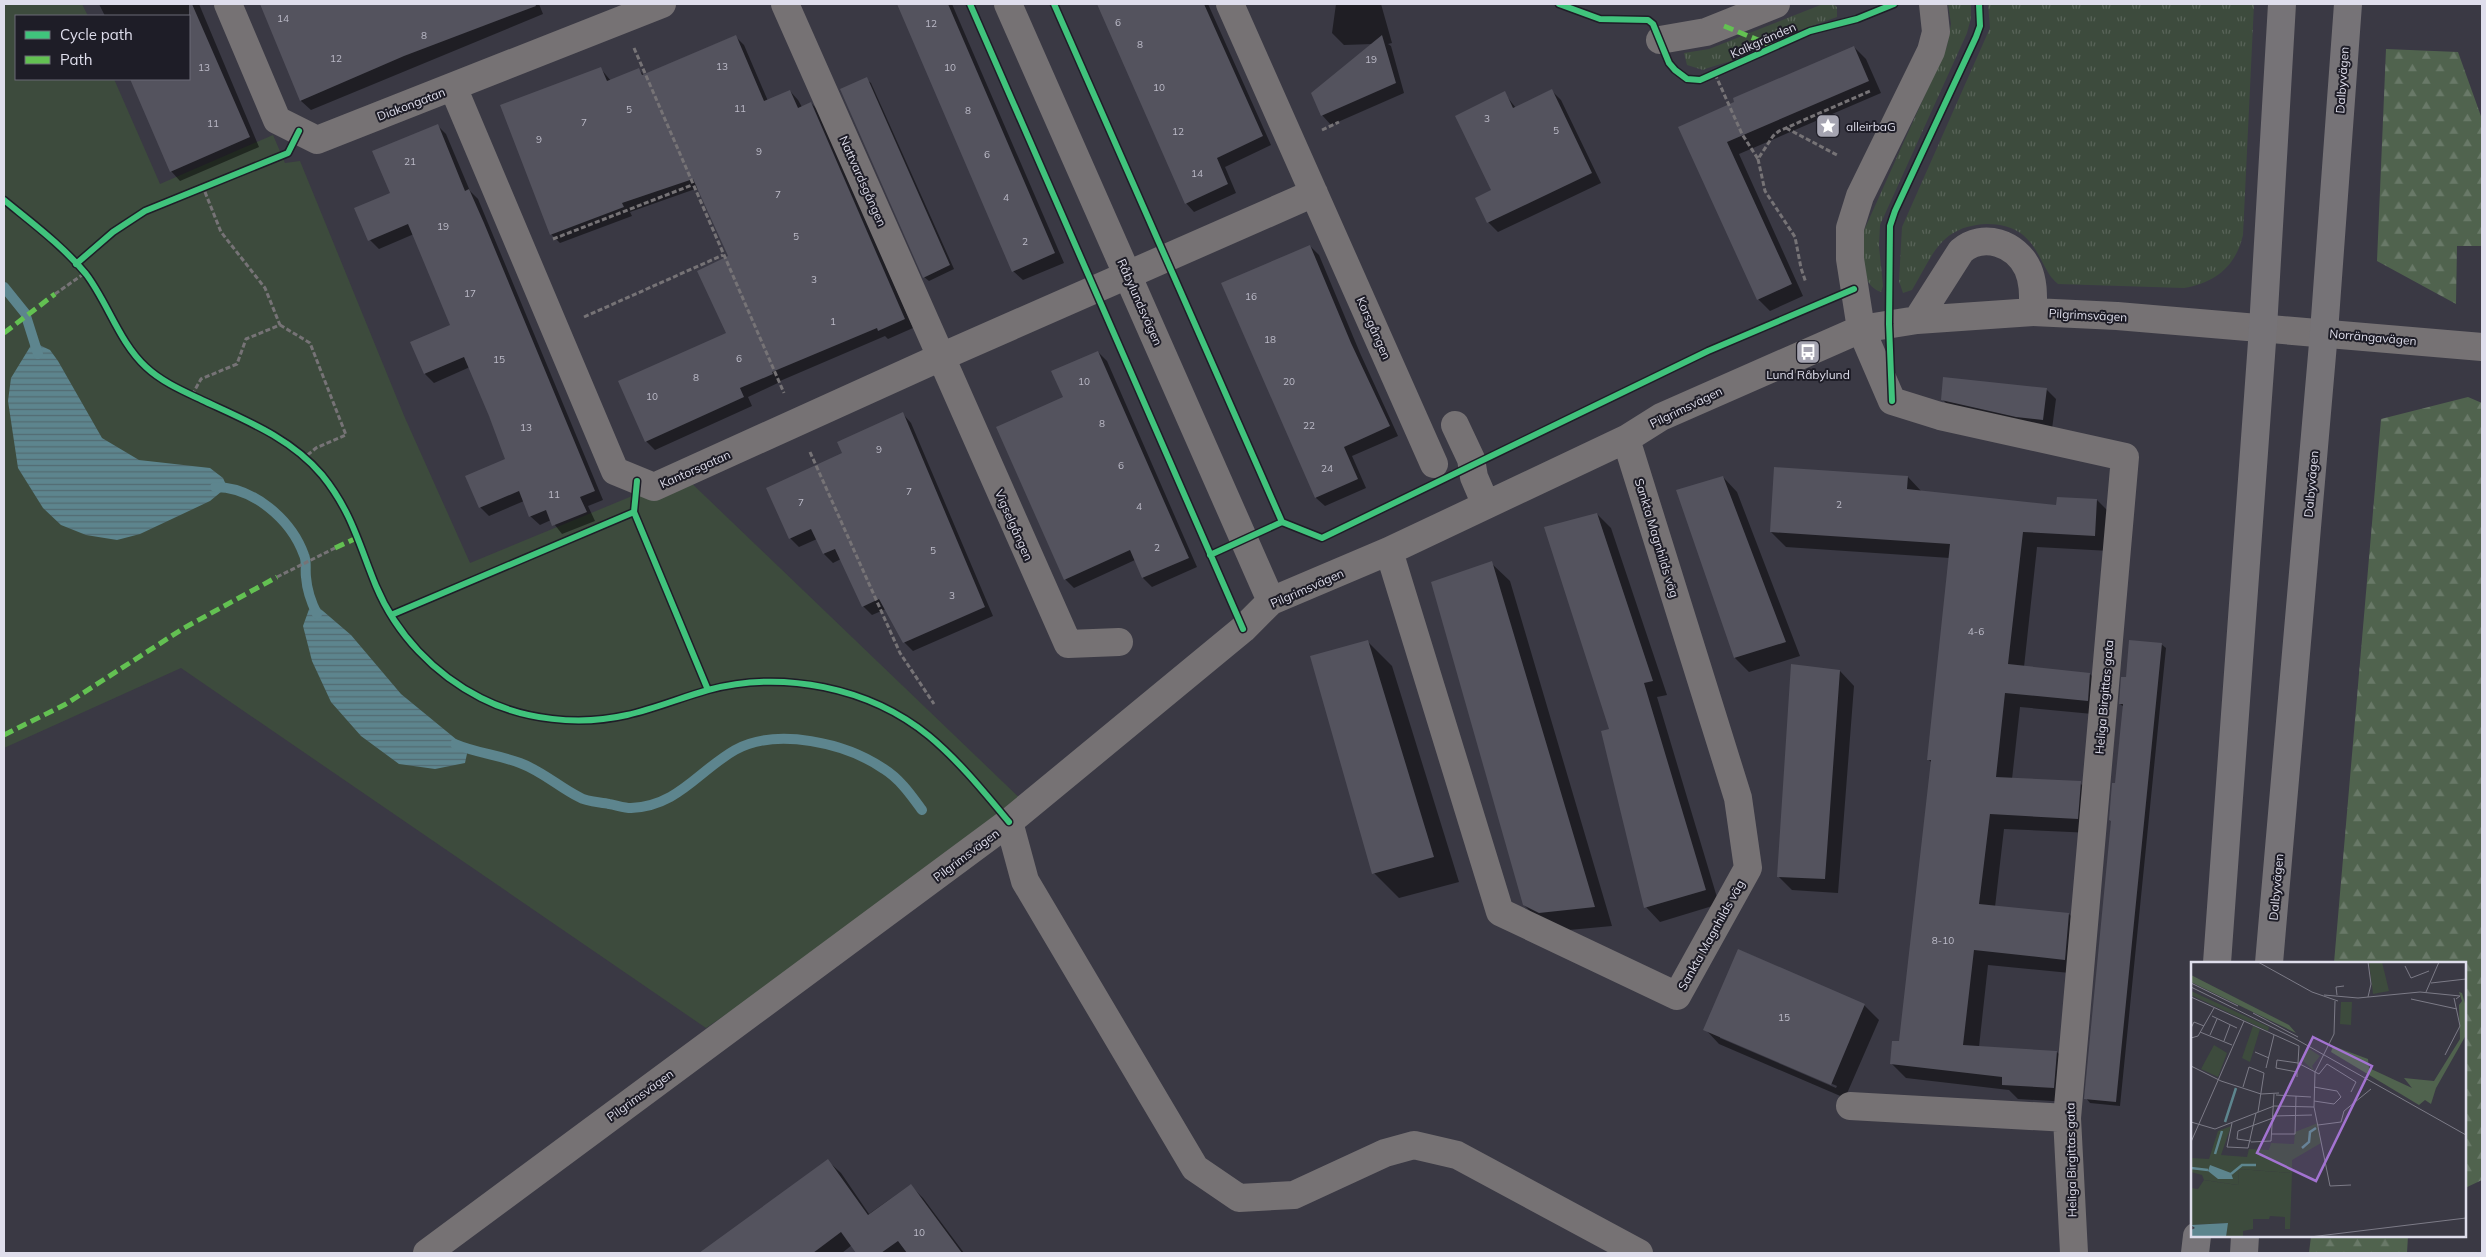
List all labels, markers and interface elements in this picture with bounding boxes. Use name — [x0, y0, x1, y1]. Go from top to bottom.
house number: 14 — [277, 12, 289, 25]
legend — [15, 15, 190, 80]
house number: 6 — [1115, 16, 1121, 29]
house number: 12 — [925, 17, 937, 30]
street label: Kalkgränden — [1728, 19, 1798, 61]
text: Cycle path — [60, 25, 133, 44]
house number: 8 — [421, 29, 427, 42]
house number: 8 — [1137, 38, 1143, 51]
street label: Dalbyvägen — [2332, 46, 2352, 114]
text: Path — [60, 50, 92, 69]
house number: 12 — [330, 52, 342, 65]
house number: 19 — [1365, 53, 1377, 66]
house number: 13 — [716, 60, 728, 73]
house number: 13 — [198, 61, 210, 74]
house number: 10 — [944, 61, 956, 74]
house number: 10 — [1153, 81, 1165, 94]
street label: Diakongatan — [375, 84, 447, 124]
house number: 11 — [734, 102, 746, 115]
house number: 5 — [626, 103, 632, 116]
house number: 8 — [965, 104, 971, 117]
house number: 3 — [1484, 112, 1490, 125]
place icon: alleirbaG — [1815, 113, 1841, 139]
house number: 7 — [581, 116, 587, 129]
house number: 11 — [207, 117, 219, 130]
place label: alleirbaG — [1846, 119, 1896, 134]
house number: 5 — [1553, 124, 1559, 137]
house number: 12 — [1172, 125, 1184, 138]
house number: 9 — [536, 133, 542, 146]
street label: Nattvardsgången — [836, 133, 890, 229]
house number: 9 — [756, 145, 762, 158]
house number: 6 — [984, 148, 990, 161]
house number: 21 — [404, 155, 416, 168]
house number: 14 — [1191, 167, 1203, 180]
house number: 7 — [775, 188, 781, 201]
house number: 4 — [1003, 191, 1009, 204]
house number: 19 — [437, 220, 449, 233]
house number: 5 — [793, 230, 799, 243]
house number: 2 — [1022, 235, 1028, 248]
street label: Råbylundsvägen — [1114, 256, 1166, 348]
house number: 3 — [811, 273, 817, 286]
house number: 17 — [464, 287, 476, 300]
house number: 16 — [1245, 290, 1257, 303]
street label: Korsgången — [1354, 294, 1394, 362]
street label: Pilgrimsvägen — [2048, 305, 2128, 325]
house number: 1 — [830, 315, 836, 328]
street label: Norrängavägen — [2329, 326, 2417, 348]
house number: 18 — [1264, 333, 1276, 346]
bus stop icon: Lund Råbylund — [1795, 339, 1821, 365]
house number: 6 — [736, 352, 742, 365]
house number: 15 — [493, 353, 505, 366]
place label: Lund Råbylund — [1766, 367, 1850, 382]
house number: 8 — [693, 371, 699, 384]
house number: 10 — [1078, 375, 1090, 388]
house number: 20 — [1283, 375, 1295, 388]
street label: Pilgrimsvägen — [1647, 383, 1725, 431]
house number: 10 — [646, 390, 658, 403]
house number: 8 — [1099, 417, 1105, 430]
house number: 22 — [1303, 419, 1315, 432]
house number: 13 — [520, 421, 532, 434]
house number: 9 — [876, 443, 882, 456]
street label: Kantorsgatan — [657, 447, 733, 491]
street label: Dalbyvägen — [2301, 450, 2321, 518]
house number: 6 — [1118, 459, 1124, 472]
house number: 24 — [1321, 462, 1333, 475]
street label: Sankta Magnhilds väg — [1632, 477, 1682, 599]
house number: 7 — [906, 485, 912, 498]
street label: Vigselgången — [992, 487, 1036, 563]
house number: 11 — [548, 488, 560, 501]
house number: 7 — [798, 496, 804, 509]
house number: 2 — [1836, 498, 1842, 511]
house number: 4 — [1136, 500, 1142, 513]
house number: 2 — [1154, 541, 1160, 554]
house number: 5 — [930, 544, 936, 557]
street label: Pilgrimsvägen — [1268, 565, 1346, 611]
house number: 3 — [949, 589, 955, 602]
house number: 4-6 — [1968, 625, 1984, 638]
street label: Heliga Birgittas gata — [2092, 639, 2116, 755]
street label: Pilgrimsvägen — [930, 825, 1002, 885]
street label: Dalbyvägen — [2266, 853, 2286, 921]
street label: Sankta Magnhilds väg — [1674, 877, 1748, 993]
house number: 8-10 — [1932, 934, 1954, 947]
inset map — [2191, 962, 2466, 1237]
house number: 15 — [1778, 1011, 1790, 1024]
street label: Pilgrimsvägen — [604, 1066, 676, 1124]
street label: Heliga Birgittas gata — [2062, 1102, 2080, 1218]
house number: 10 — [913, 1226, 925, 1239]

